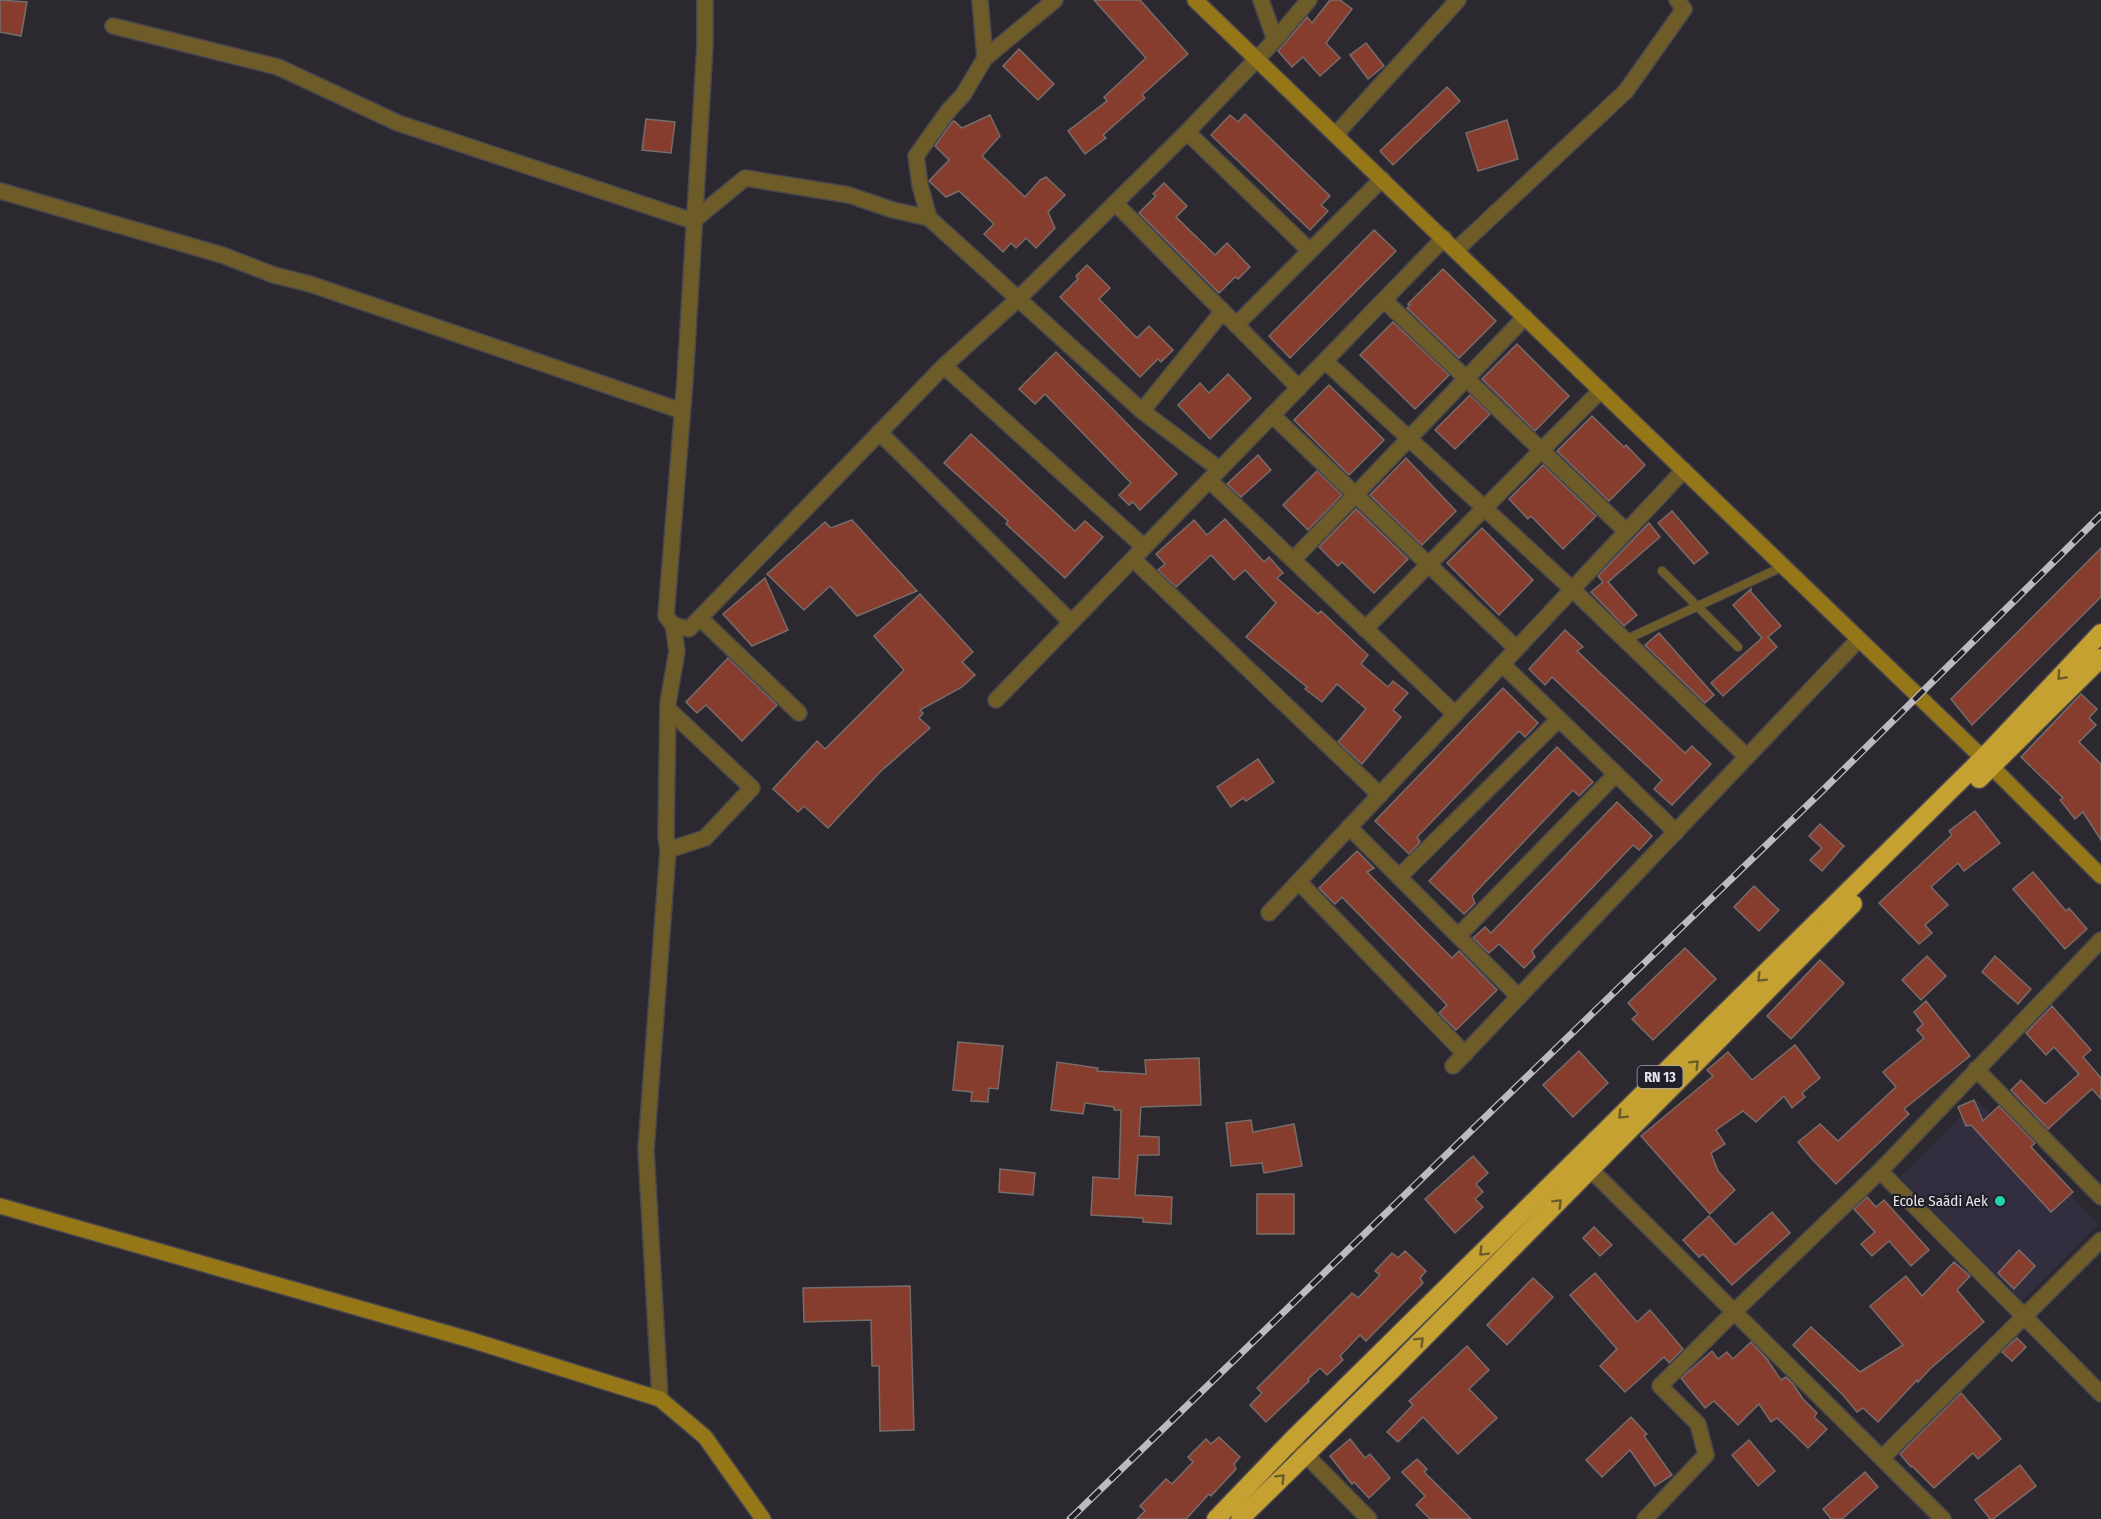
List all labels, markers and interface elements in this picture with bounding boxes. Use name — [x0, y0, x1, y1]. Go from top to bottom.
one-way arrow — [2057, 669, 2068, 679]
one-way arrow — [1757, 970, 1768, 981]
one-way arrow — [1688, 1061, 1699, 1071]
road number: RN 13 — [1638, 1066, 1682, 1088]
one-way arrow — [1618, 1108, 1629, 1118]
place label: Ecole Saãdi Aek — [1893, 1192, 1988, 1210]
marker: Ecole Saãdi Aek — [1993, 1194, 2007, 1208]
one-way arrow — [1550, 1199, 1561, 1210]
one-way arrow — [1480, 1244, 1491, 1255]
one-way arrow — [1414, 1337, 1424, 1348]
one-way arrow — [1274, 1474, 1285, 1484]

